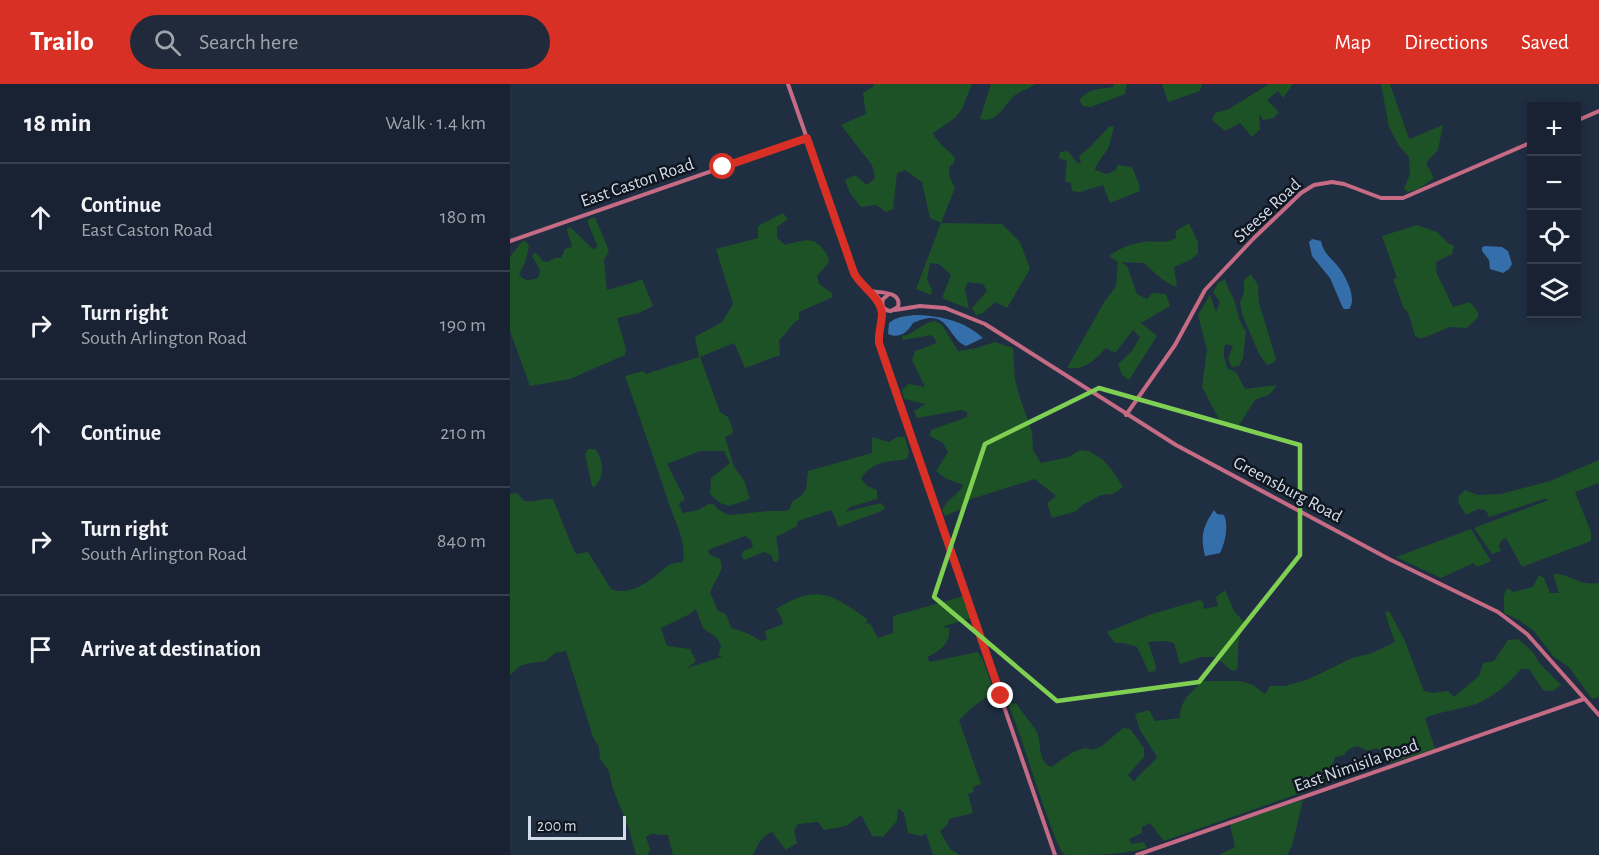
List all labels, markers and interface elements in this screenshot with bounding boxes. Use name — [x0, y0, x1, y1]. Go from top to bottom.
search box — [130, 15, 550, 69]
icon: search — [151, 26, 184, 59]
text: Trailo — [30, 28, 94, 56]
text: Search here — [199, 31, 298, 53]
text: Map — [1335, 32, 1371, 53]
text: Directions — [1404, 32, 1488, 53]
text: Saved — [1521, 32, 1569, 53]
map controls — [1527, 102, 1581, 318]
button: + — [1527, 102, 1581, 156]
text: 18 min — [24, 110, 92, 136]
text: Walk · 1.4 km — [385, 113, 486, 133]
route start — [709, 153, 735, 179]
street label: East Caston Road — [578, 155, 696, 211]
button: − — [1527, 156, 1581, 210]
street label: Steese Road — [1231, 175, 1305, 246]
text: Continue — [81, 194, 161, 216]
icon: ahead — [24, 201, 57, 234]
text: 180 m — [440, 207, 486, 227]
button: locate — [1527, 210, 1581, 264]
text: East Caston Road — [81, 220, 213, 240]
button: layers — [1527, 264, 1581, 318]
text: Turn right — [81, 302, 168, 324]
icon: right — [24, 309, 57, 342]
text: 190 m — [440, 315, 486, 335]
text: South Arlington Road — [81, 328, 247, 348]
icon: ahead — [24, 417, 57, 450]
text: Continue — [81, 422, 161, 444]
text: 210 m — [440, 423, 486, 443]
street label: Greensburg Road — [1230, 454, 1345, 526]
text: Turn right — [81, 518, 168, 540]
icon: right — [24, 525, 57, 558]
text: 840 m — [437, 531, 486, 551]
text: South Arlington Road — [81, 544, 247, 564]
icon: arrive — [24, 633, 57, 666]
text: Arrive at destination — [81, 638, 261, 660]
route end — [987, 682, 1013, 708]
street label: East Nimisila Road — [1292, 736, 1421, 796]
scale bar — [528, 813, 626, 840]
text: 200 m — [537, 818, 577, 834]

